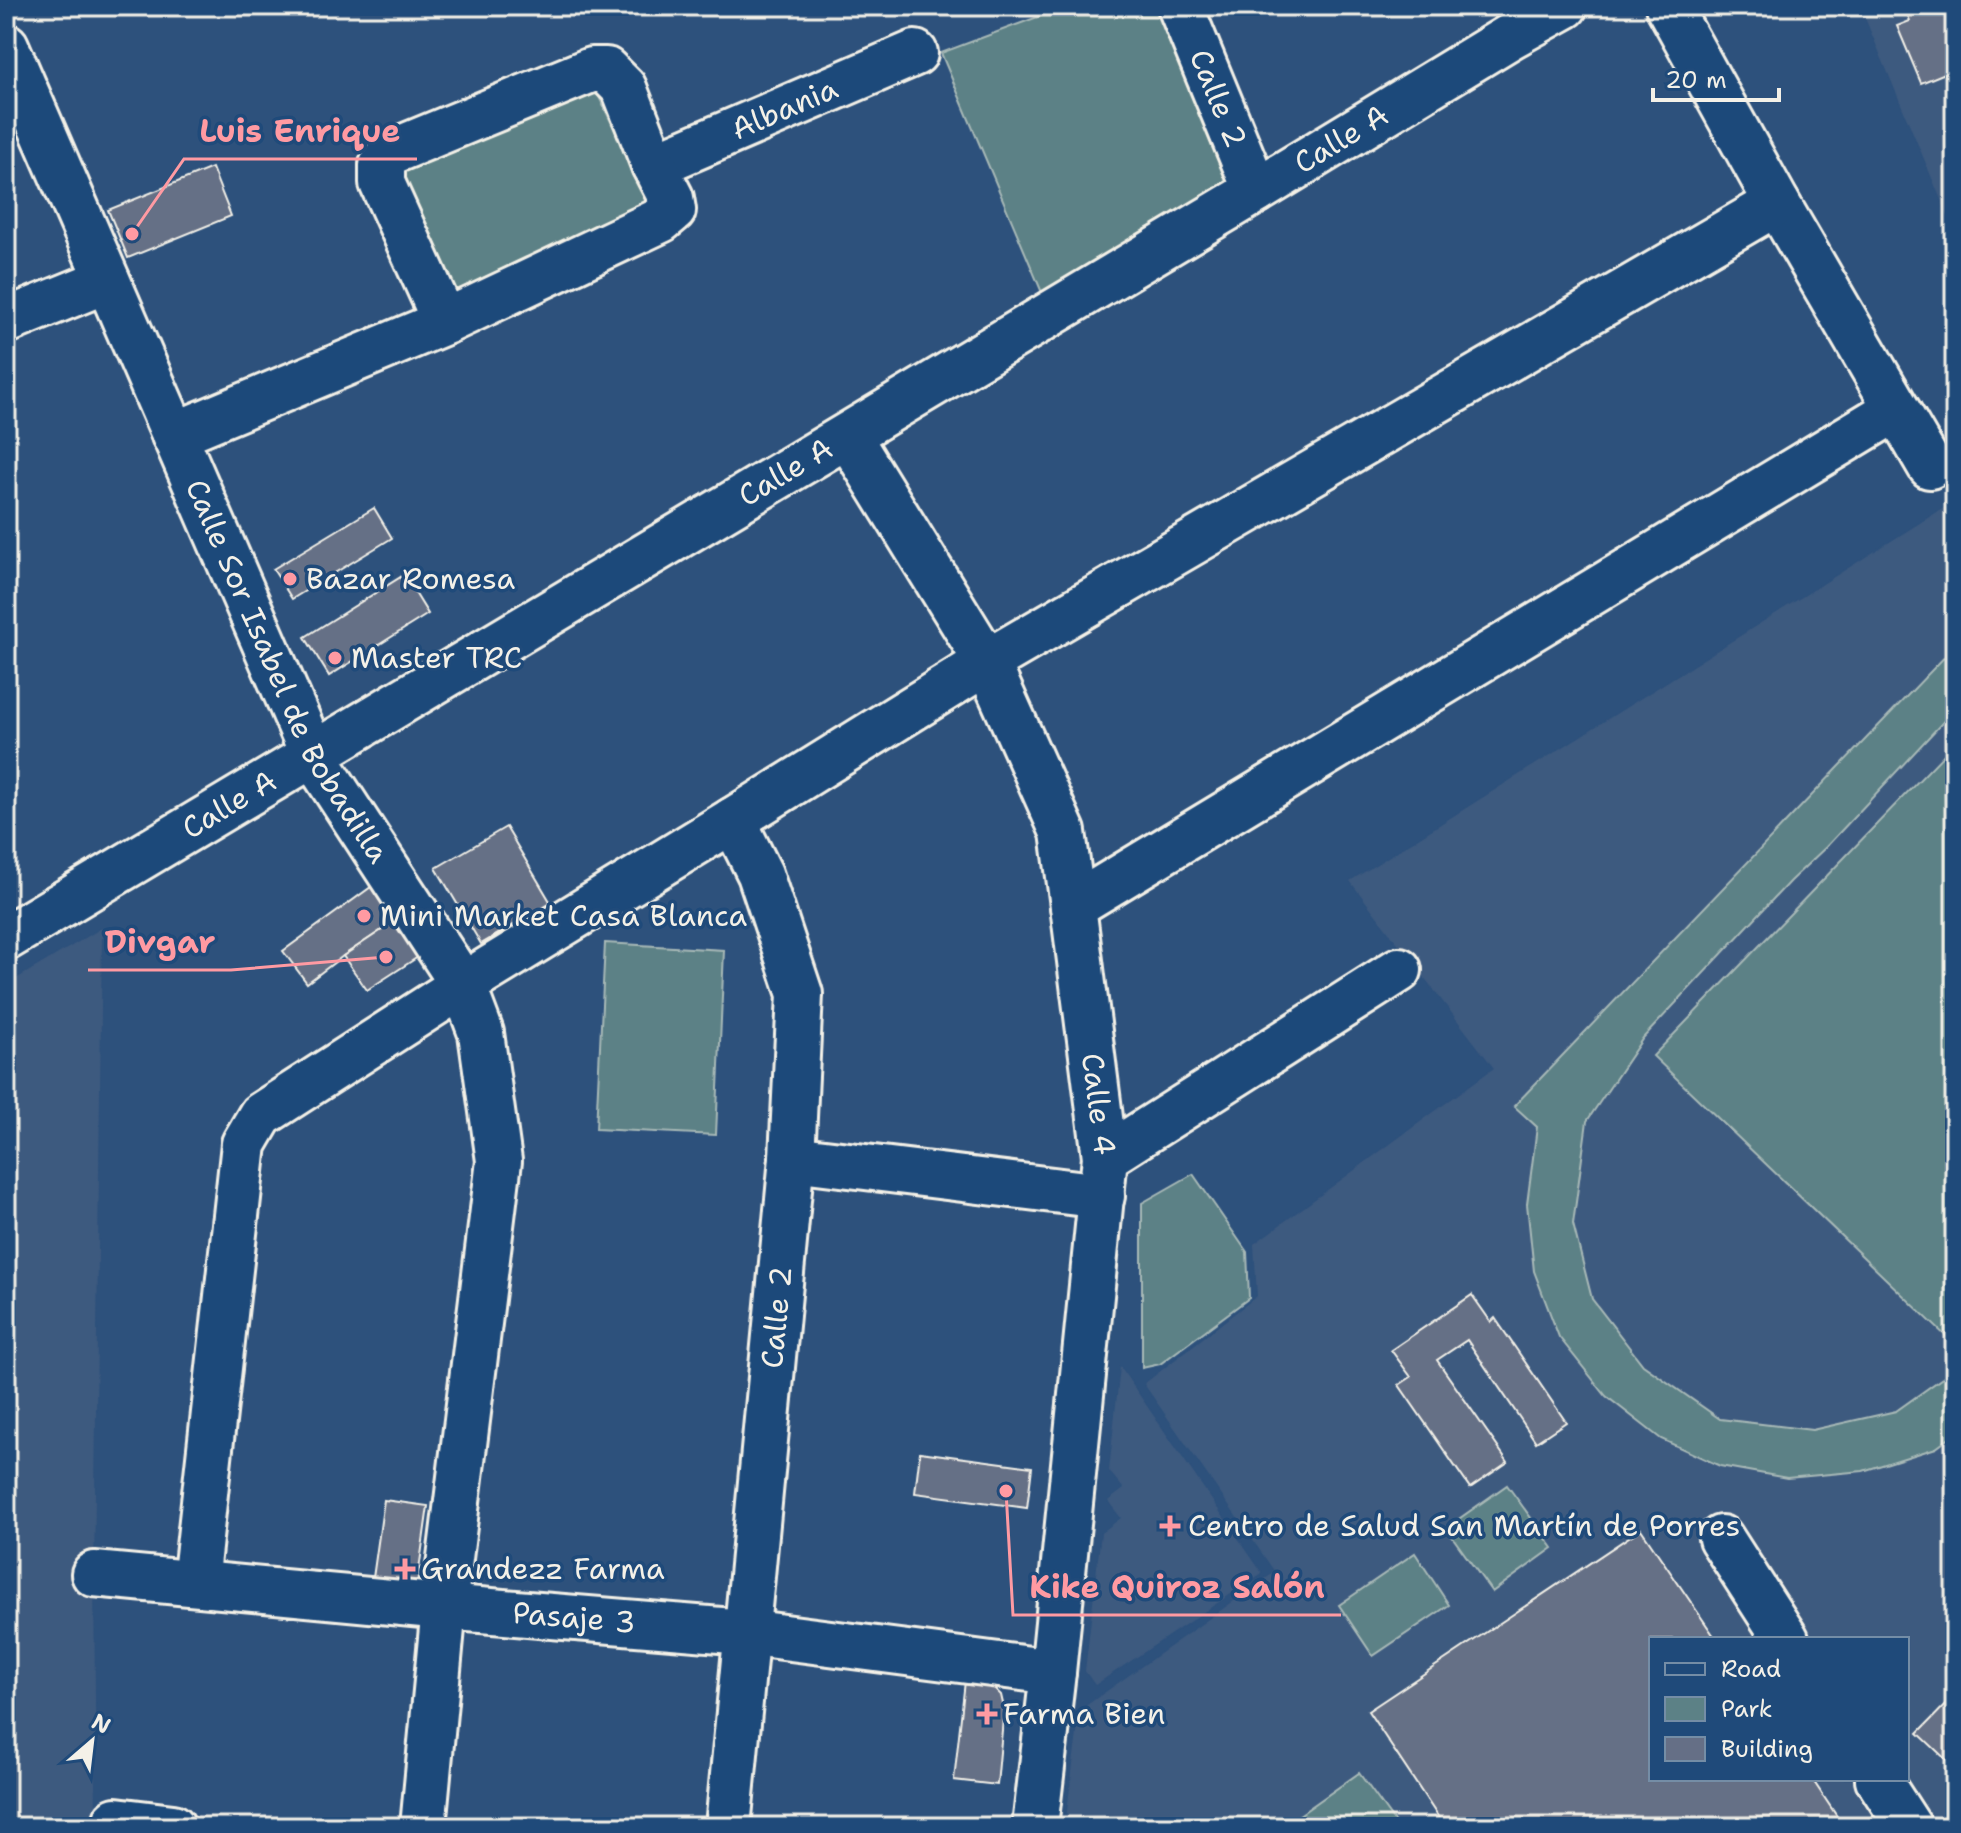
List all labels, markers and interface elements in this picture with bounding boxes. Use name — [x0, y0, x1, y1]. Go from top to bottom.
street label: Calle 2 — [1180, 43, 1257, 154]
scale bar — [1653, 52, 1779, 102]
text: 20 m — [1665, 64, 1727, 96]
street label: Albania — [725, 68, 844, 149]
street label: Calle A — [1286, 94, 1396, 183]
callout: Luis Enrique — [184, 103, 417, 159]
text: Luis Enrique — [199, 109, 401, 152]
street label: Calle A — [730, 428, 840, 516]
street label: Calle Sor Isabel de Bobadilla — [176, 473, 399, 871]
place label: Bazar Romesa — [306, 558, 515, 599]
marker: Bazar Romesa — [281, 570, 299, 588]
place label: Master TRC — [351, 637, 522, 678]
marker: Master TRC — [326, 649, 344, 667]
street label: Calle A — [174, 760, 284, 848]
place label: Mini Market Casa Blanca — [380, 895, 748, 936]
marker: Mini Market Casa Blanca — [355, 907, 373, 925]
callout: Divgar — [88, 914, 231, 970]
text: Divgar — [105, 920, 216, 963]
street label: Calle 4 — [1072, 1051, 1126, 1158]
street label: Calle 2 — [751, 1264, 802, 1370]
place label: Centro de Salud San Martín de Porres — [1188, 1505, 1740, 1546]
marker: Centro de Salud San Martín de Porres — [1159, 1515, 1181, 1537]
place label: Grandezz Farma — [421, 1548, 665, 1589]
callout: Kike Quiroz Salón — [1013, 1559, 1341, 1615]
marker: Grandezz Farma — [396, 1560, 414, 1578]
text: Kike Quiroz Salón — [1029, 1565, 1325, 1608]
street label: Pasaje 3 — [511, 1592, 637, 1643]
legend — [1649, 1637, 1909, 1781]
text: Road — [1721, 1653, 1781, 1685]
place label: Farma Bien — [1003, 1693, 1165, 1734]
text: Park — [1721, 1693, 1773, 1725]
north arrow — [52, 1701, 132, 1781]
marker: Farma Bien — [978, 1705, 996, 1723]
text: N — [87, 1707, 116, 1741]
text: Building — [1721, 1733, 1813, 1765]

